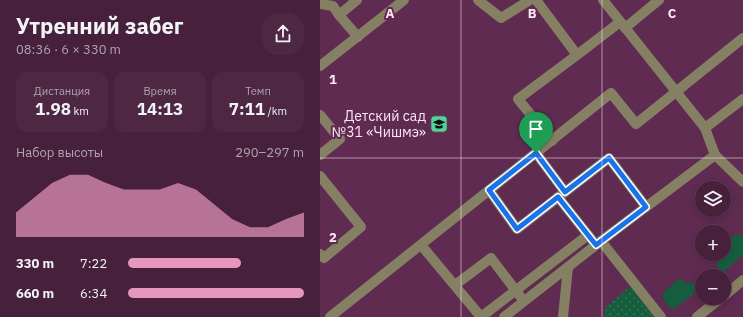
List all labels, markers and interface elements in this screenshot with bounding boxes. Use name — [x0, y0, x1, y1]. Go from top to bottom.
text: A — [386, 5, 395, 22]
text: B — [528, 5, 537, 22]
text: C — [668, 5, 677, 22]
text: Утренний забег — [16, 11, 184, 40]
button: share — [262, 13, 304, 55]
text: 08:36 · 6 × 330 m — [16, 41, 121, 58]
text: 1 — [329, 71, 337, 88]
text: Дистанция — [34, 84, 90, 98]
text: Время — [143, 84, 177, 98]
text: Темп — [245, 84, 271, 98]
text: 1.98 — [35, 98, 71, 120]
text: 14:13 — [137, 98, 183, 120]
text: 7:11 — [229, 98, 265, 120]
text: km — [71, 104, 89, 118]
text: /km — [265, 104, 287, 118]
place label: Детский сад №31 «Чишмэ» — [332, 107, 426, 141]
pin — [519, 112, 553, 153]
school or university icon: Детский сад №31 «Чишмэ» — [429, 114, 449, 134]
icon: arrive — [525, 118, 547, 140]
text: Набор высоты — [16, 144, 103, 161]
text: 290–297 m — [235, 144, 304, 161]
map controls — [695, 181, 731, 305]
button: layers — [695, 181, 731, 217]
button: + — [695, 225, 731, 261]
text: 2 — [329, 229, 337, 246]
text: 330 m — [16, 255, 54, 272]
text: 7:22 — [80, 255, 107, 272]
button: − — [695, 269, 731, 305]
text: 660 m — [16, 285, 54, 302]
text: 6:34 — [80, 285, 107, 302]

